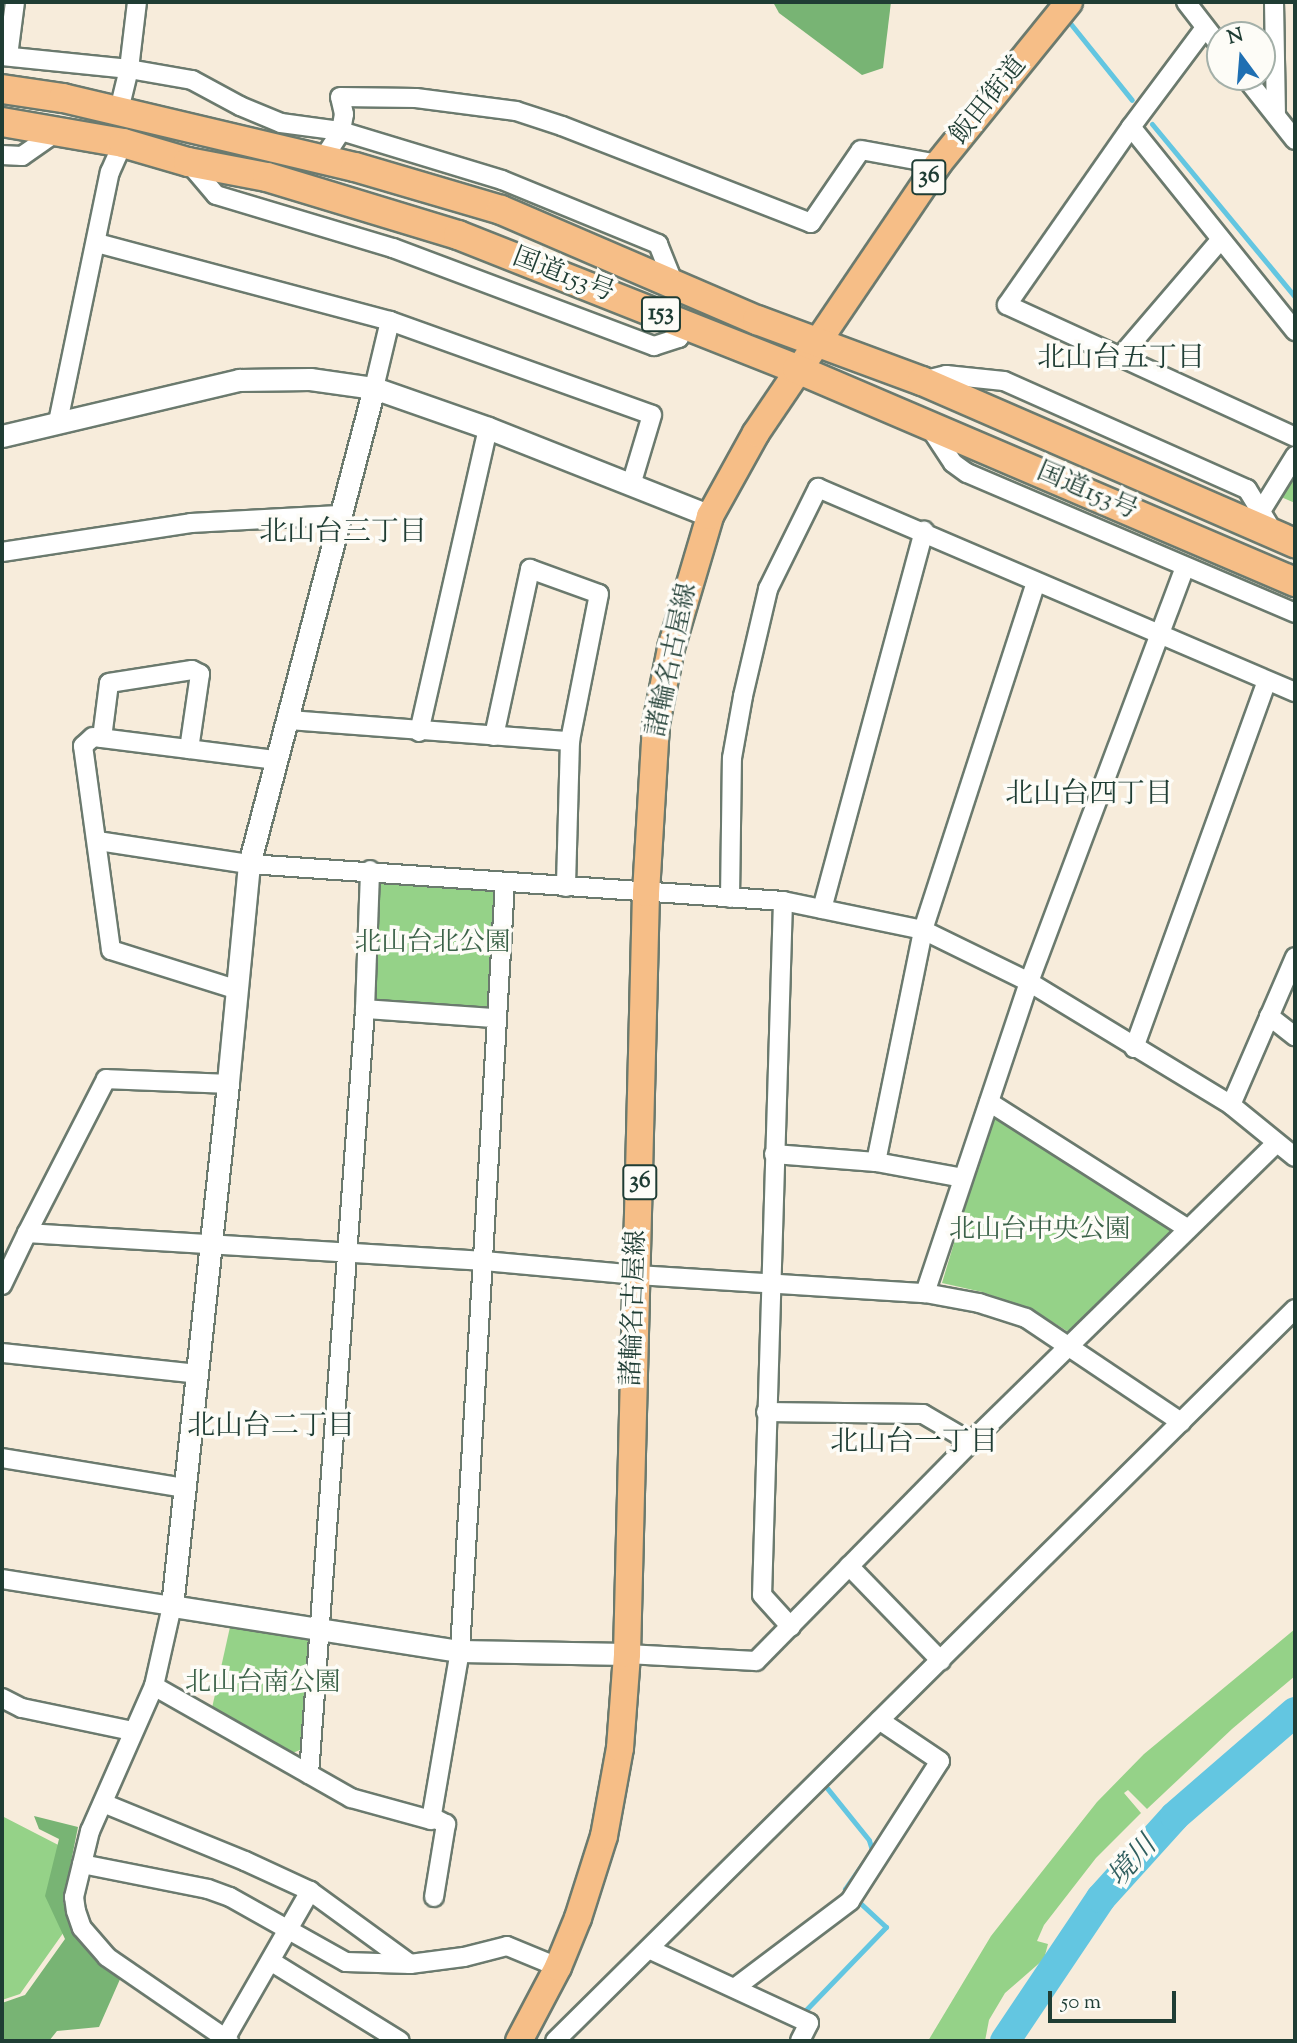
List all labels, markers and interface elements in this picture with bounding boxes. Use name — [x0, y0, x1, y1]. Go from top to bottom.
north arrow — [1206, 21, 1276, 91]
text: N — [1225, 22, 1247, 52]
street label: 飯田街道 — [944, 51, 1034, 151]
road number: 36 — [910, 156, 948, 197]
street label: 国道153号 — [508, 242, 618, 310]
road number: 153 — [640, 293, 682, 334]
district label: 北山台五丁目 — [1037, 342, 1205, 376]
street label: 国道153号 — [1032, 457, 1142, 527]
district label: 北山台三丁目 — [259, 516, 427, 550]
street label: 諸輪名古屋線 — [642, 580, 704, 740]
district label: 北山台四丁目 — [1005, 778, 1173, 812]
park label: 北山台北公園 — [355, 928, 511, 960]
road number: 36 — [621, 1162, 659, 1202]
park label: 北山台中央公園 — [949, 1215, 1131, 1247]
street label: 諸輪名古屋線 — [617, 1230, 653, 1386]
district label: 北山台二丁目 — [187, 1410, 355, 1444]
district label: 北山台一丁目 — [830, 1426, 998, 1460]
park label: 北山台南公園 — [185, 1668, 341, 1700]
water label: 境川 — [1102, 1830, 1164, 1894]
scale bar — [1052, 1976, 1180, 2020]
text: 50 m — [1061, 1988, 1101, 2018]

